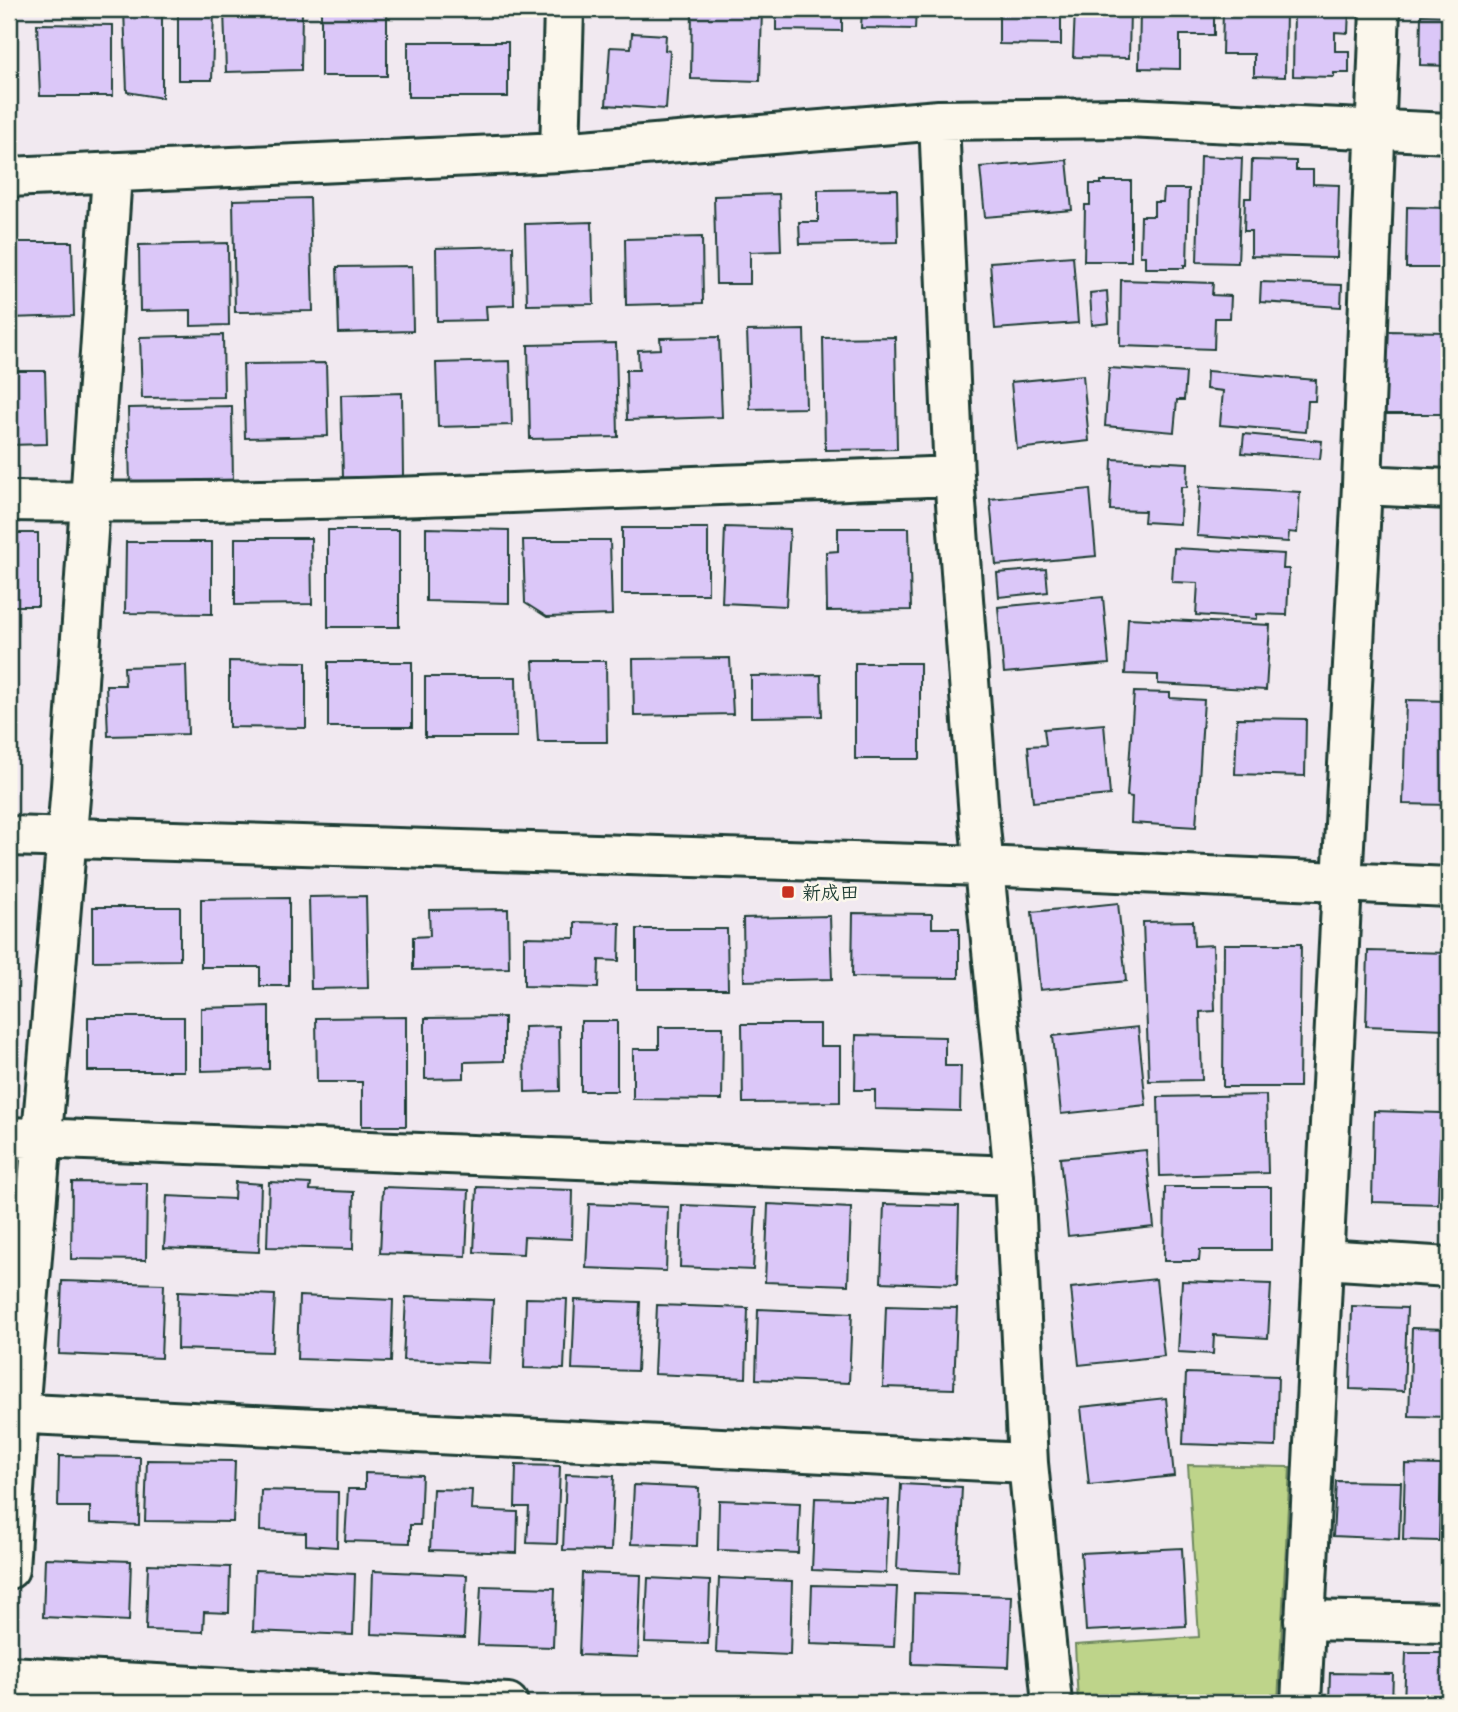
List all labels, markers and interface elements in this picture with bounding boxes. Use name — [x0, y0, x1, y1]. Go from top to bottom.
place label: 新成田 — [802, 883, 859, 907]
marker: 新成田 — [780, 884, 796, 900]

